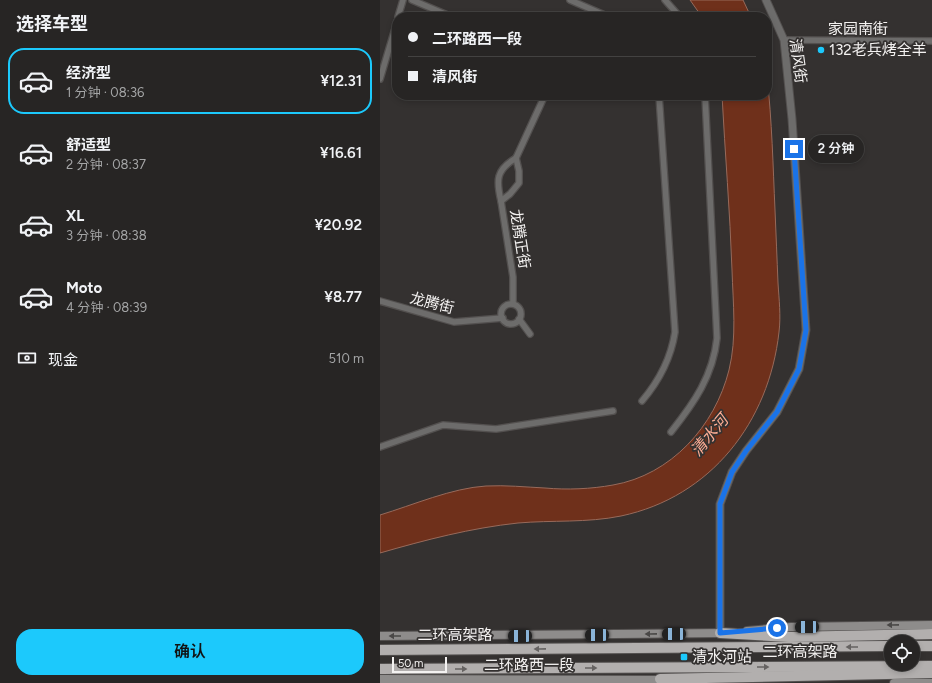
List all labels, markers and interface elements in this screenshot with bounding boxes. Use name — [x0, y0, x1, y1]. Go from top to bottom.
text: 选择车型 — [16, 13, 88, 35]
street label: 家园南街 — [828, 20, 888, 38]
text: 二环路西一段 — [432, 30, 522, 48]
street label: 清风街 — [786, 37, 810, 85]
place label: 132老兵烤全羊 — [829, 41, 927, 59]
marker: 132老兵烤全羊 — [816, 45, 826, 55]
icon: car — [18, 63, 54, 99]
text: 经济型 — [66, 64, 111, 82]
text: 清风街 — [432, 68, 477, 86]
text: ¥12.31 — [320, 72, 362, 90]
text: 1 分钟 · 08:36 — [66, 85, 144, 100]
icon: car — [18, 135, 54, 171]
callout: 2 分钟 — [808, 135, 864, 163]
text: 舒适型 — [66, 136, 111, 154]
route end — [785, 140, 803, 158]
text: 2 分钟 — [818, 141, 854, 156]
text: ¥16.61 — [320, 144, 362, 162]
text: 2 分钟 · 08:37 — [66, 157, 146, 172]
icon: car — [18, 207, 54, 243]
text: XL — [66, 207, 84, 225]
street label: 龙腾正街 — [506, 208, 534, 270]
text: ¥20.92 — [314, 216, 362, 234]
text: 3 分钟 · 08:38 — [66, 228, 147, 243]
icon: car — [18, 279, 54, 315]
text: Moto — [66, 279, 102, 297]
text: ¥8.77 — [324, 288, 362, 306]
street label: 龙腾街 — [408, 289, 456, 317]
text: 4 分钟 · 08:39 — [66, 300, 147, 315]
icon: cash — [16, 347, 38, 369]
text: 现金 — [48, 351, 78, 369]
text: 510 m — [329, 351, 364, 366]
water label: 清水河 — [687, 409, 734, 460]
route start — [768, 619, 786, 637]
car — [795, 621, 819, 633]
one-way arrow — [886, 622, 899, 628]
street label: 二环高架路 — [417, 626, 493, 644]
car — [662, 628, 686, 640]
button: 确认 — [16, 629, 364, 675]
car — [585, 629, 609, 641]
car — [508, 630, 532, 642]
one-way arrow — [644, 631, 657, 637]
one-way arrow — [388, 633, 401, 639]
map controls — [884, 635, 920, 671]
button: locate — [884, 635, 920, 671]
street label: 二环高架路 — [762, 643, 838, 661]
one-way arrow — [846, 643, 858, 650]
one-way arrow — [533, 646, 546, 652]
place label: 清水河站 — [692, 648, 752, 666]
marker: 清水河站 — [679, 652, 689, 662]
scale bar — [392, 655, 447, 674]
street label: 二环路西一段 — [484, 656, 574, 674]
text: 50 m — [398, 657, 423, 670]
one-way arrow — [757, 664, 770, 670]
one-way arrow — [585, 665, 598, 671]
one-way arrow — [455, 666, 468, 672]

